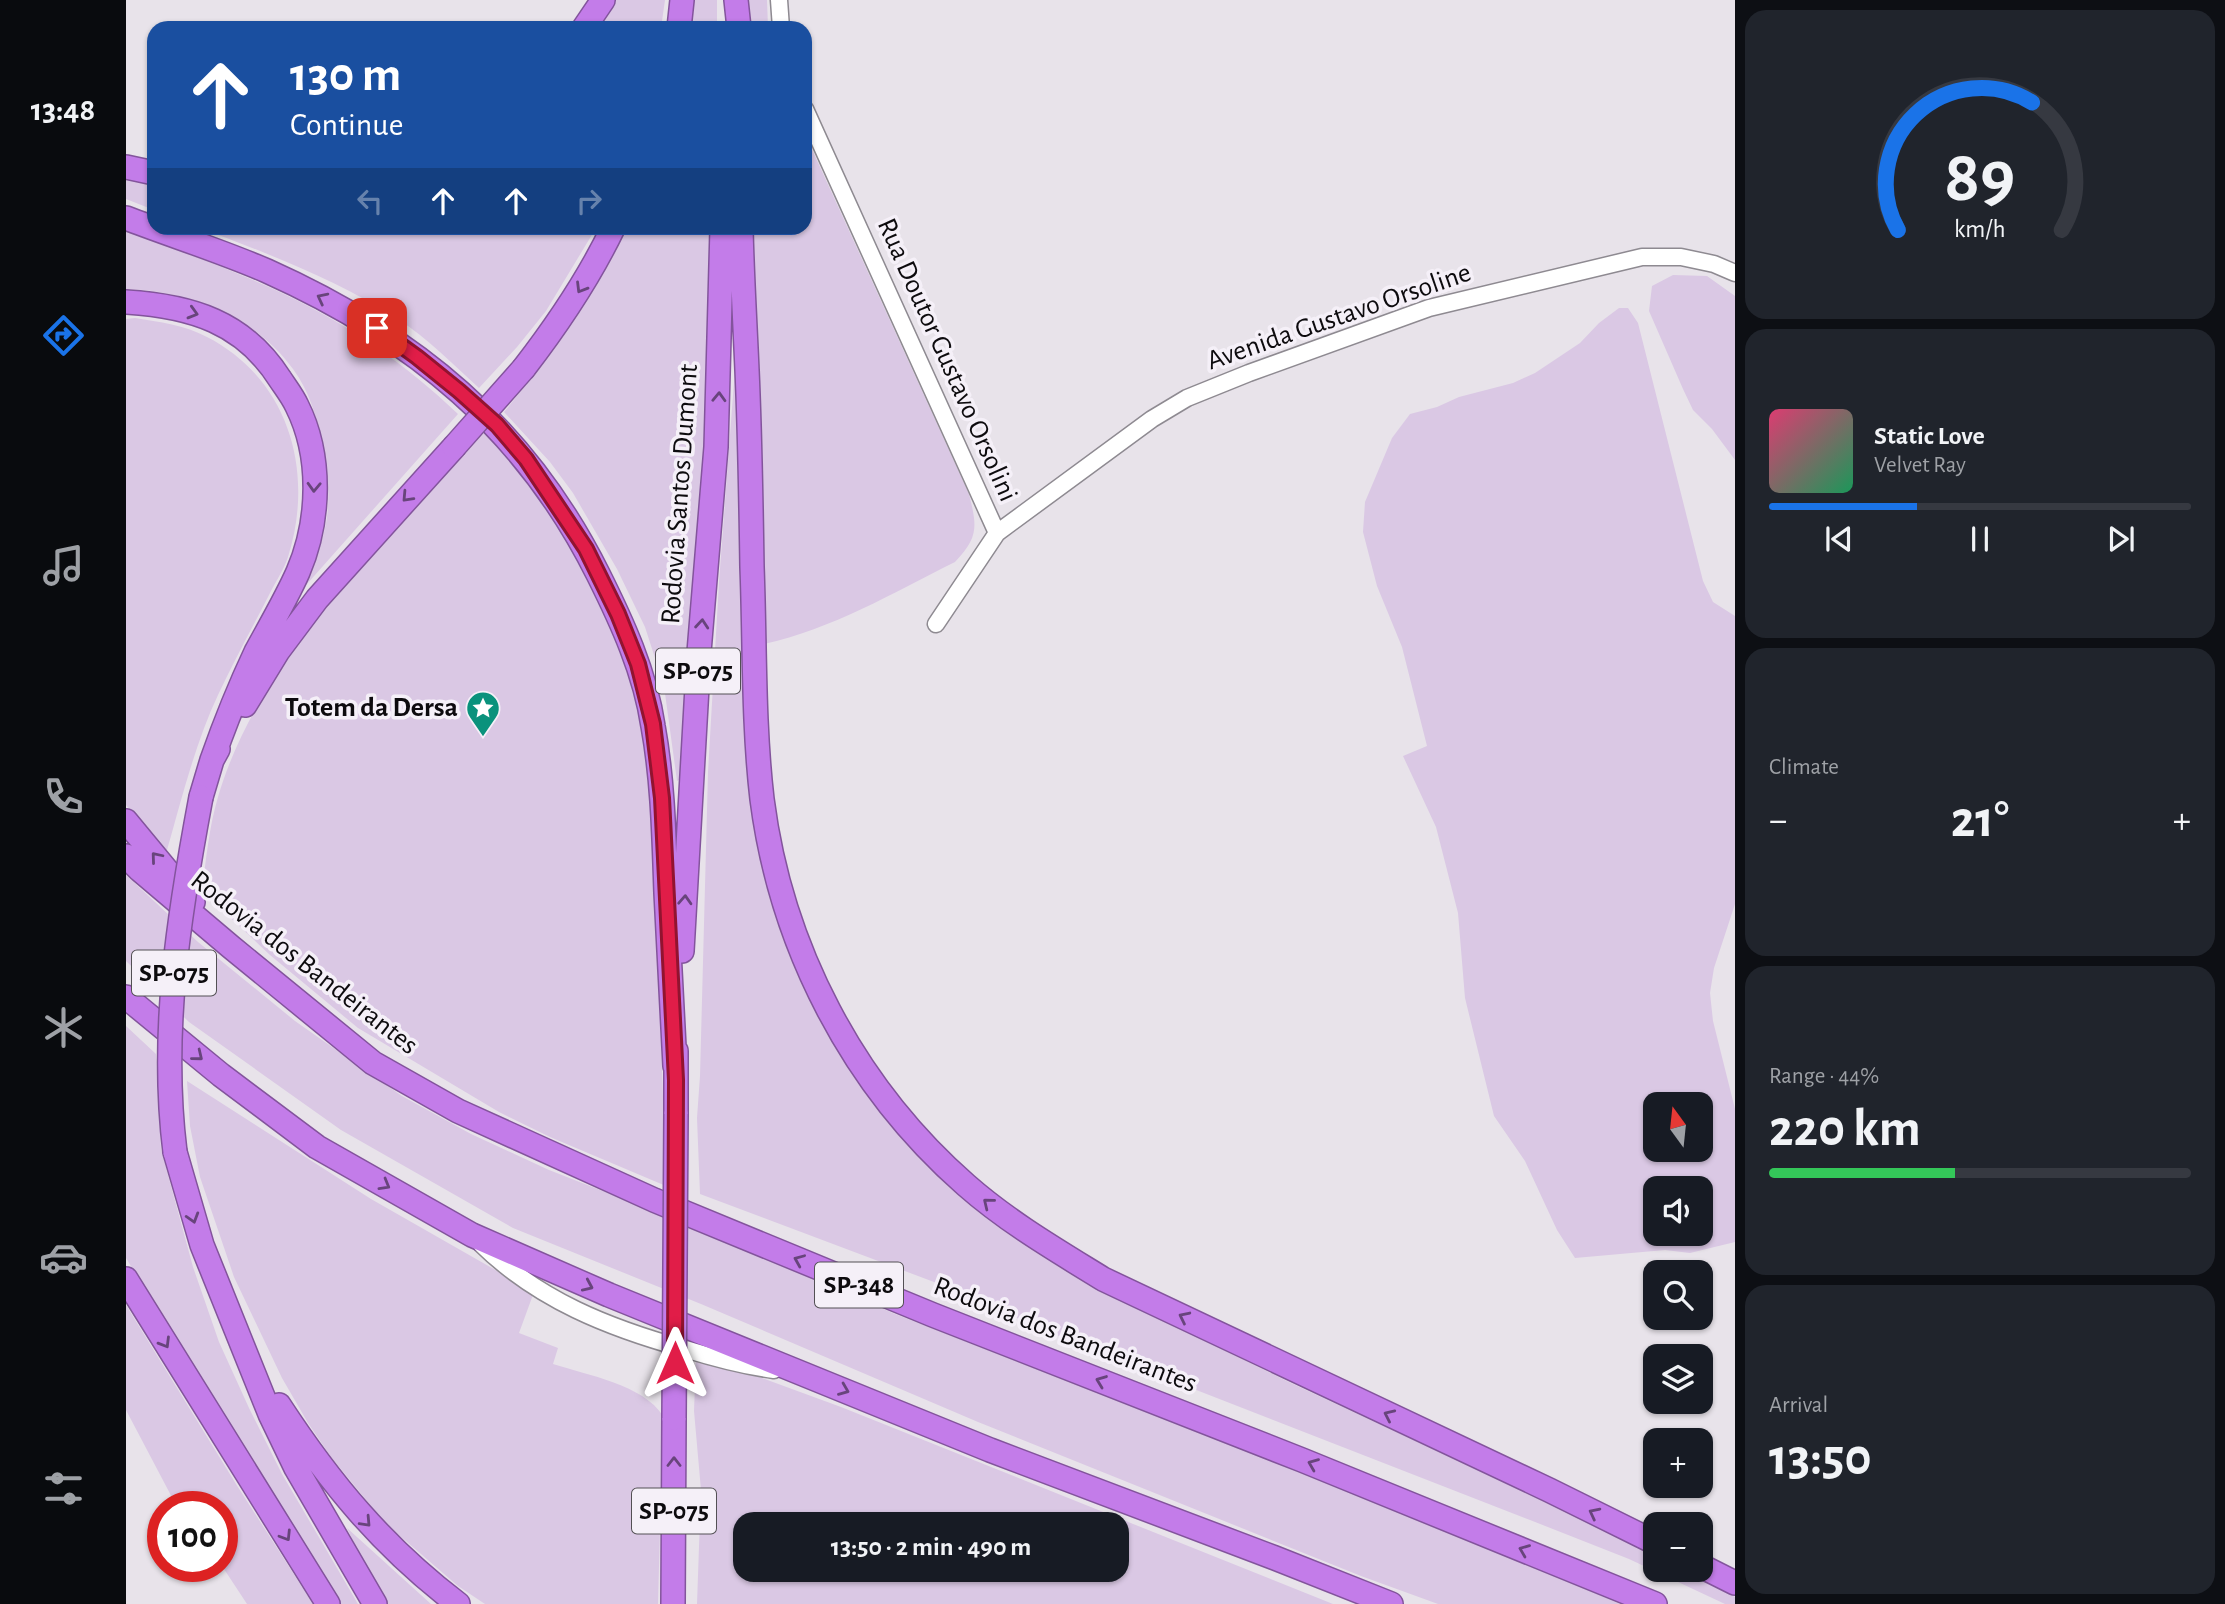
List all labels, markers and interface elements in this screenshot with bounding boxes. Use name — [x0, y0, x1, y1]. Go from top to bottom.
icon: ahead — [175, 49, 266, 140]
text: 130 m — [290, 51, 401, 100]
text: 13:48 — [31, 94, 95, 126]
text: Continue — [290, 109, 403, 141]
text: 89 — [1944, 143, 2016, 216]
icon: left — [351, 182, 389, 220]
icon: ahead — [424, 182, 462, 220]
icon: ahead — [497, 182, 535, 220]
icon: right — [570, 182, 608, 220]
street label: Rua Doutor Gustavo Orsolini — [872, 214, 1022, 506]
text: km/h — [1954, 217, 2006, 242]
street label: Avenida Gustavo Orsoline — [1203, 259, 1475, 375]
one-way arrow — [576, 280, 589, 293]
one-way arrow — [316, 293, 329, 307]
pin — [347, 298, 407, 358]
one-way arrow — [187, 304, 199, 319]
icon: arrive — [358, 309, 396, 347]
icon: directions — [39, 311, 88, 360]
street label: Rodovia Santos Dumont — [657, 363, 703, 625]
one-way arrow — [711, 391, 726, 402]
text: Static Love — [1874, 423, 1985, 449]
text: Velvet Ray — [1874, 454, 1966, 477]
one-way arrow — [307, 482, 322, 493]
one-way arrow — [403, 489, 416, 502]
icon: previous — [1820, 520, 1858, 558]
icon: pause — [1961, 520, 1999, 558]
icon: next — [2102, 520, 2140, 558]
icon: music — [39, 541, 88, 590]
one-way arrow — [694, 618, 709, 629]
road number: SP-075 — [656, 649, 740, 694]
place icon: Totem da Dersa — [464, 689, 502, 738]
place label: Totem da Dersa — [285, 694, 458, 722]
text: Climate — [1769, 756, 1839, 779]
icon: phone — [39, 772, 88, 821]
text: 21° — [1951, 794, 2009, 846]
text: − — [1769, 802, 1787, 840]
text: + — [2173, 802, 2191, 840]
one-way arrow — [152, 852, 164, 865]
street label: Rodovia dos Bandeirantes — [185, 866, 423, 1060]
one-way arrow — [677, 894, 692, 905]
road number: SP-075 — [132, 950, 216, 996]
icon: climate — [39, 1003, 88, 1052]
one-way arrow — [189, 1048, 202, 1060]
text: Range · 44% — [1769, 1065, 1879, 1088]
north arrow — [1643, 1092, 1713, 1162]
map controls — [1643, 1092, 1713, 1582]
text: 220 km — [1769, 1103, 1921, 1155]
button: sound — [1643, 1176, 1713, 1246]
one-way arrow — [377, 1177, 390, 1190]
one-way arrow — [983, 1198, 995, 1211]
one-way arrow — [185, 1211, 200, 1223]
icon: car — [39, 1233, 88, 1282]
one-way arrow — [794, 1254, 806, 1268]
button: search — [1643, 1260, 1713, 1330]
road number: SP-348 — [815, 1262, 903, 1308]
street label: Rodovia dos Bandeirantes — [929, 1272, 1201, 1398]
one-way arrow — [581, 1278, 593, 1292]
one-way arrow — [1179, 1312, 1191, 1326]
position arrow — [638, 1326, 712, 1400]
one-way arrow — [157, 1335, 170, 1348]
button: layers — [1643, 1344, 1713, 1414]
one-way arrow — [1096, 1376, 1108, 1390]
one-way arrow — [838, 1382, 850, 1396]
text: Arrival — [1769, 1394, 1828, 1417]
one-way arrow — [1384, 1409, 1396, 1423]
button: + — [1643, 1428, 1713, 1498]
text: 13:50 — [1769, 1432, 1872, 1484]
one-way arrow — [666, 1457, 682, 1467]
one-way arrow — [1308, 1459, 1320, 1473]
icon: filters — [39, 1464, 88, 1513]
road number: SP-075 — [632, 1488, 716, 1534]
speed limit sign: 100 — [147, 1491, 238, 1582]
one-way arrow — [1589, 1507, 1602, 1521]
button: − — [1643, 1512, 1713, 1582]
one-way arrow — [358, 1514, 370, 1527]
one-way arrow — [277, 1528, 290, 1541]
text: 13:50 · 2 min · 490 m — [831, 1534, 1031, 1560]
one-way arrow — [1518, 1545, 1530, 1559]

